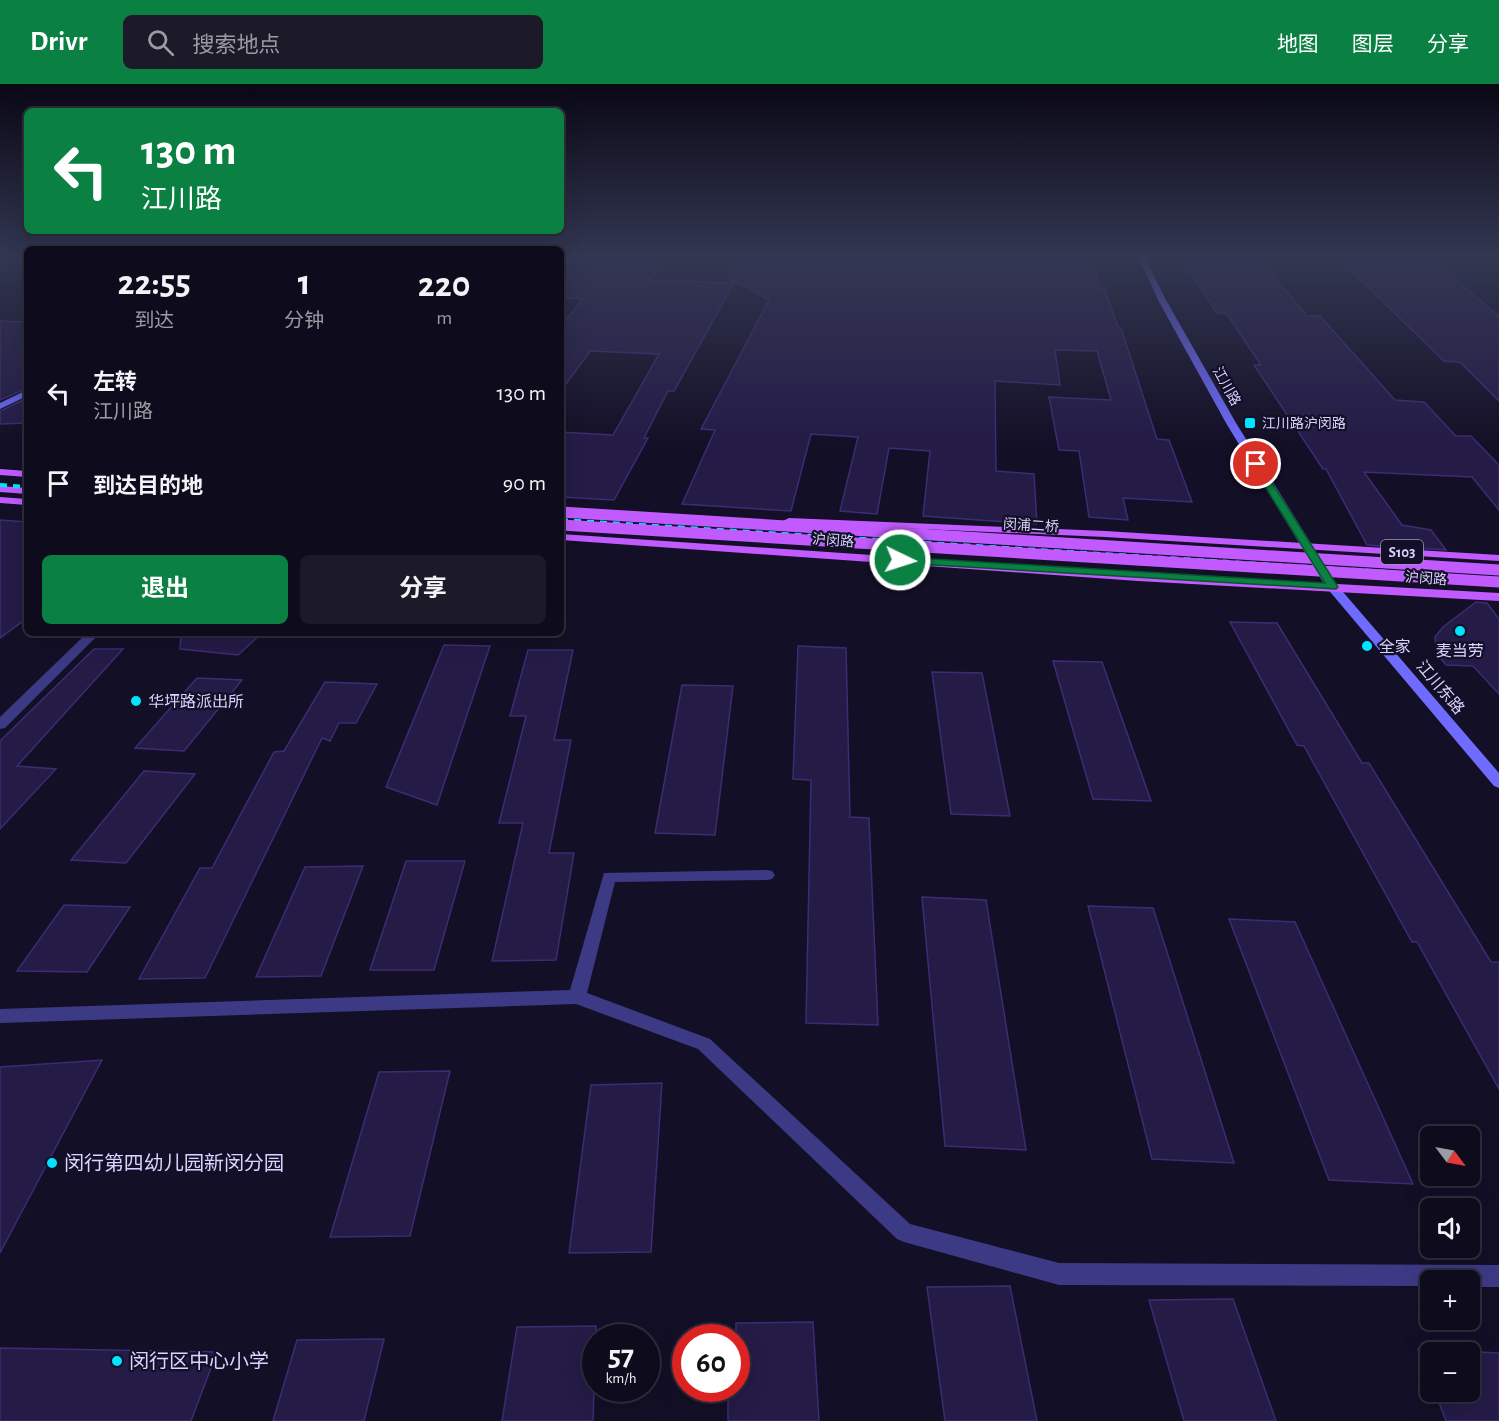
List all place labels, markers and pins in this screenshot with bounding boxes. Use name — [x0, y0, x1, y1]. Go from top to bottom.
marker: 江川路沪闵路 — [1243, 416, 1257, 430]
place label: 江川路沪闵路 — [1262, 416, 1346, 431]
pin — [1230, 438, 1281, 489]
marker: 麦当劳 — [1453, 624, 1467, 638]
place label: 全家 — [1379, 638, 1411, 655]
marker: 全家 — [1360, 639, 1374, 653]
place label: 麦当劳 — [1436, 643, 1484, 659]
place label: 华坪路派出所 — [148, 693, 244, 710]
marker: 华坪路派出所 — [129, 694, 143, 708]
place label: 闵行第四幼儿园新闵分园 — [64, 1152, 284, 1174]
marker: 闵行第四幼儿园新闵分园 — [45, 1156, 59, 1170]
place label: 闵行区中心小学 — [129, 1351, 269, 1372]
marker: 闵行区中心小学 — [110, 1354, 124, 1368]

